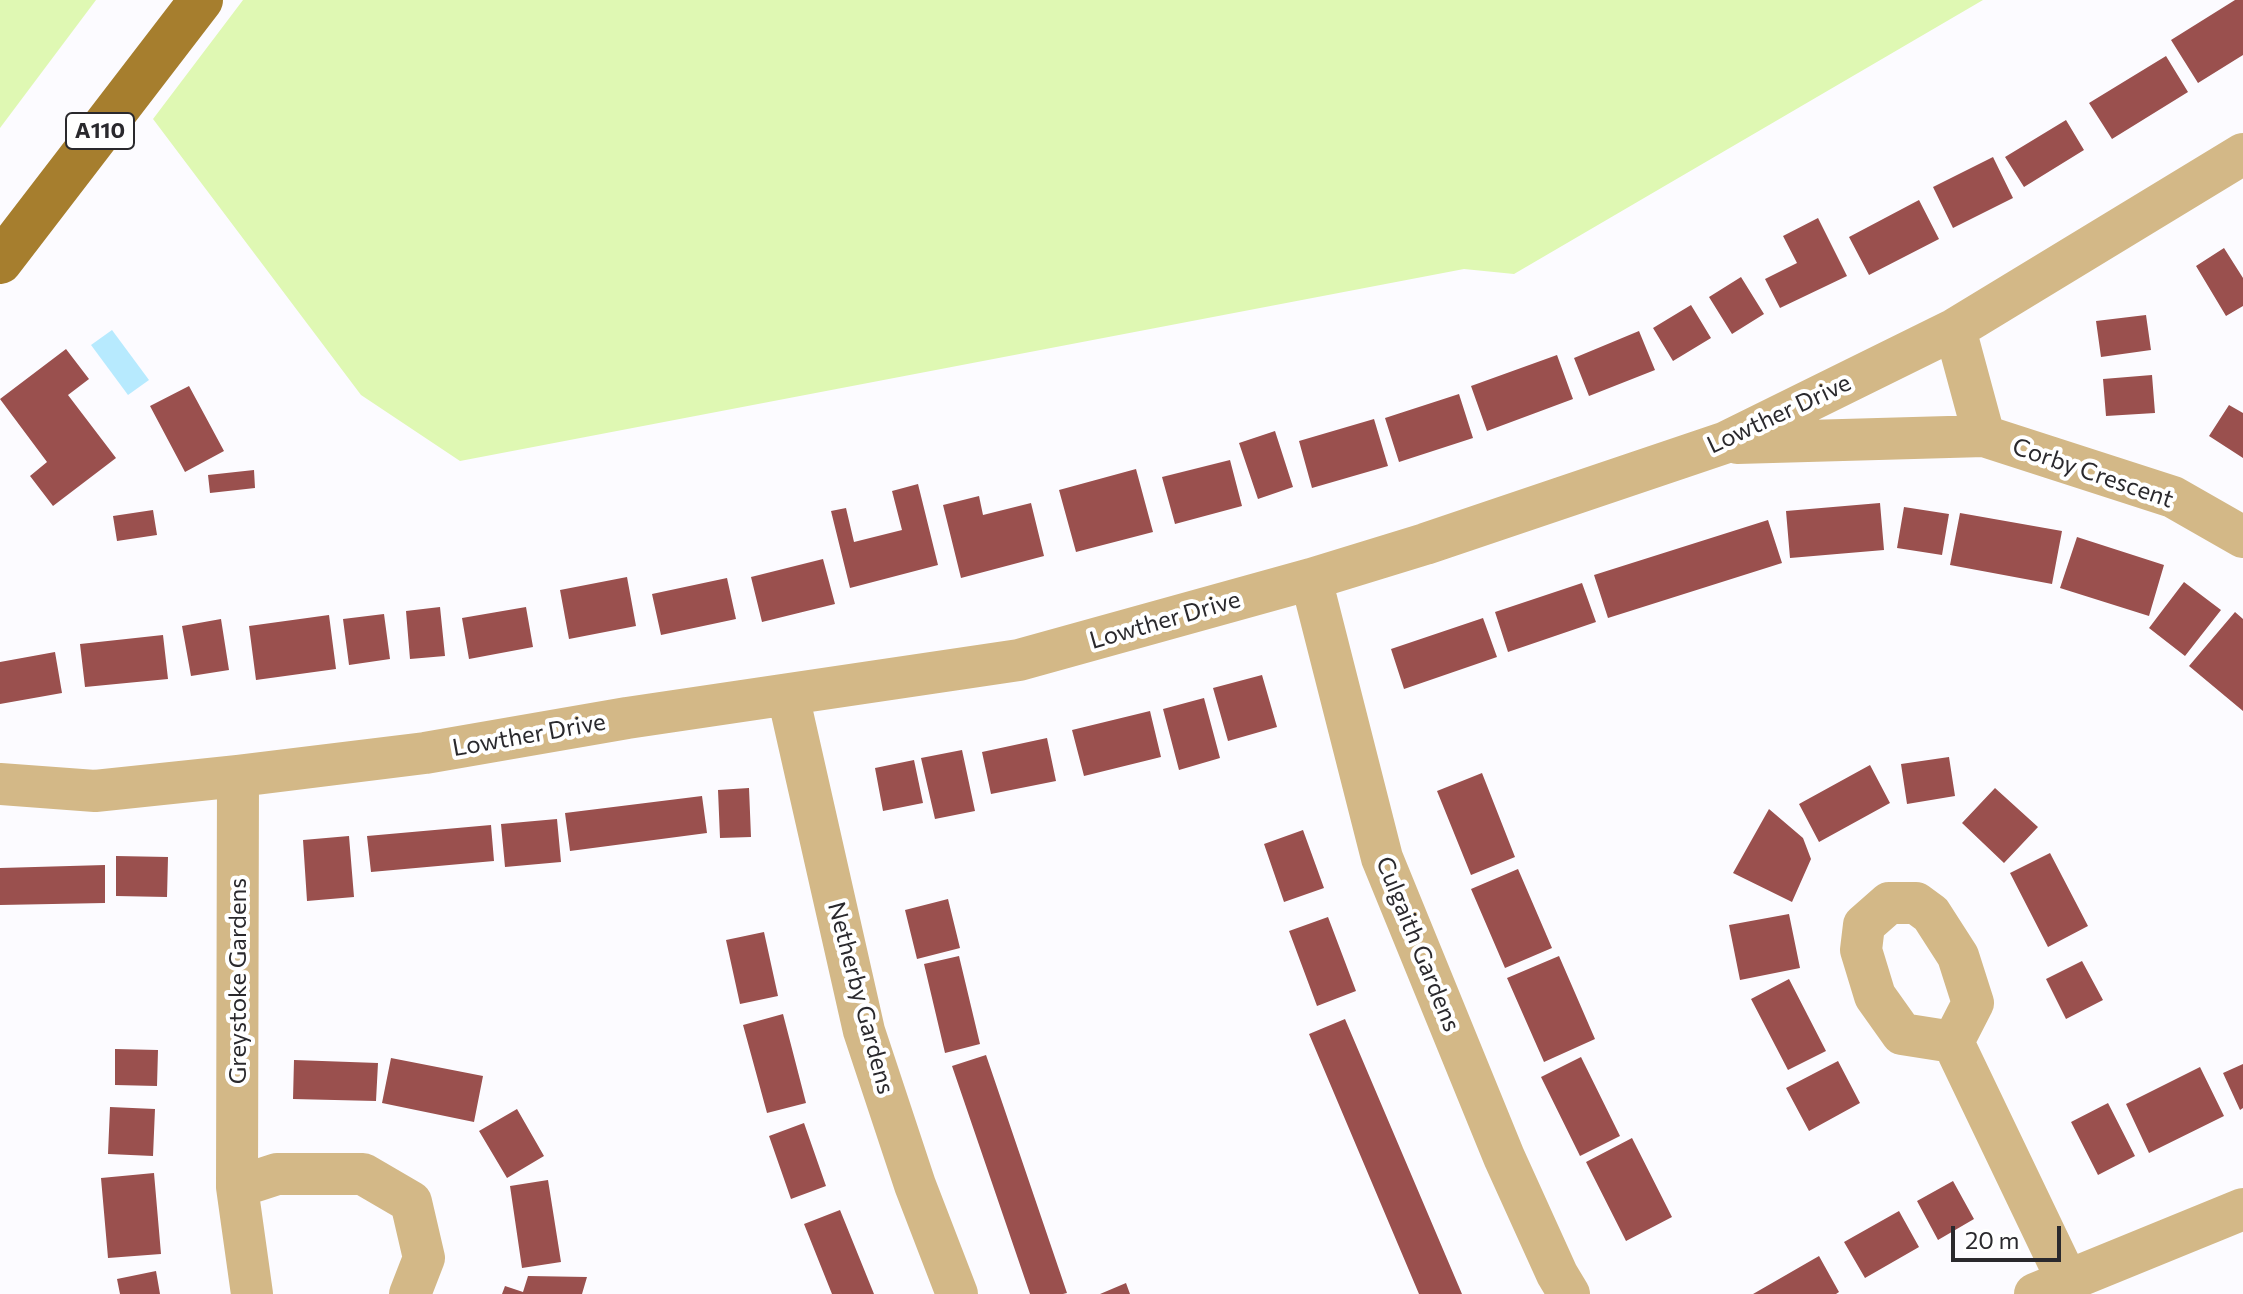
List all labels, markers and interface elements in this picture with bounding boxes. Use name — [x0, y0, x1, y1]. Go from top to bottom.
road number: A110 — [66, 113, 134, 149]
street label: Lowther Drive — [1703, 368, 1855, 460]
street label: Corby Crescent — [2009, 432, 2177, 514]
street label: Lowther Drive — [1086, 585, 1244, 655]
street label: Lowther Drive — [450, 707, 608, 763]
street label: Culgaith Gardens — [1370, 852, 1466, 1036]
street label: Greystoke Gardens — [224, 878, 252, 1084]
street label: Netherby Gardens — [821, 899, 901, 1097]
scale bar — [1955, 1210, 2065, 1260]
text: 20 m — [1965, 1225, 2019, 1254]

